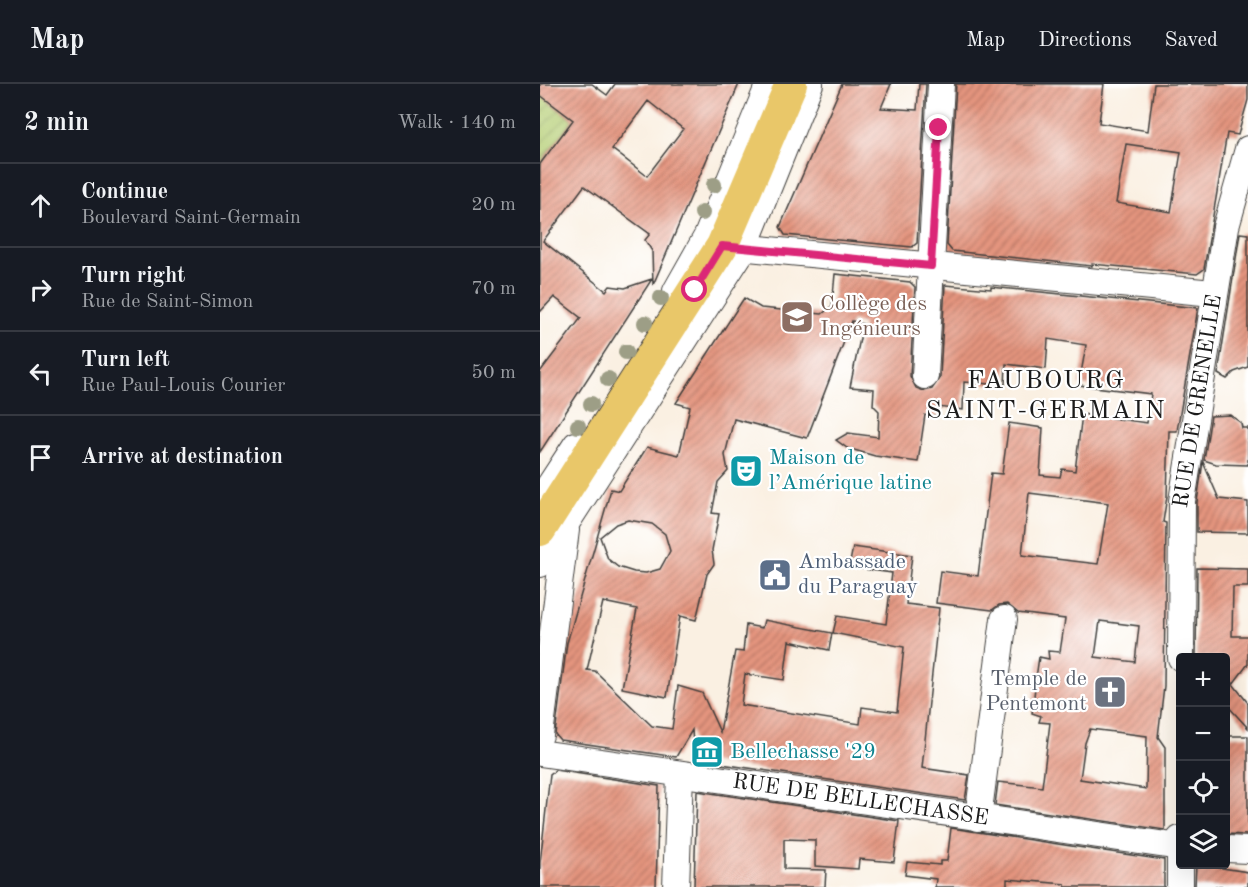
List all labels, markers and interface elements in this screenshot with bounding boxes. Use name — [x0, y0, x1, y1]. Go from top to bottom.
text: Map — [30, 27, 84, 55]
text: Map — [966, 30, 1005, 51]
text: Directions — [1038, 30, 1132, 51]
text: Saved — [1165, 30, 1218, 51]
text: 2 min — [24, 110, 89, 136]
text: Walk · 140 m — [397, 113, 516, 133]
route end — [925, 114, 951, 140]
text: Continue — [81, 181, 168, 203]
icon: ahead — [24, 189, 57, 222]
text: 20 m — [471, 195, 516, 215]
text: Boulevard Saint-Germain — [81, 208, 301, 228]
text: Turn right — [81, 265, 185, 287]
icon: right — [24, 273, 57, 306]
route start — [681, 276, 707, 302]
text: 70 m — [471, 279, 516, 299]
text: Rue de Saint-Simon — [81, 292, 253, 312]
place label: Collège des Ingénieurs — [820, 293, 927, 340]
street label: RUE DE GRENELLE — [1170, 293, 1226, 509]
school or university icon: Collège des Ingénieurs — [779, 299, 815, 335]
text: Turn left — [81, 349, 170, 371]
icon: left — [24, 357, 57, 390]
text: 50 m — [471, 363, 516, 383]
district label: FAUBOURG SAINT-GERMAIN — [926, 368, 1166, 424]
text: Rue Paul-Louis Courier — [81, 376, 286, 396]
icon: arrive — [24, 441, 57, 474]
text: Arrive at destination — [81, 446, 283, 468]
place label: Maison de l’Amérique latine — [769, 447, 932, 494]
theatre icon: Maison de l’Amérique latine — [728, 453, 764, 489]
place label: Ambassade du Paraguay — [798, 551, 918, 598]
public building icon: Ambassade du Paraguay — [757, 557, 793, 593]
map controls — [1176, 653, 1230, 869]
button: + — [1176, 653, 1230, 707]
place label: Temple de Pentemont — [985, 668, 1087, 715]
church icon: Temple de Pentemont — [1092, 674, 1128, 710]
button: − — [1176, 707, 1230, 761]
museum icon: Bellechasse '29 — [689, 734, 725, 770]
place label: Bellechasse '29 — [730, 741, 876, 763]
button: locate — [1176, 761, 1230, 815]
street label: RUE DE BELLECHASSE — [731, 770, 990, 830]
button: layers — [1176, 815, 1230, 869]

